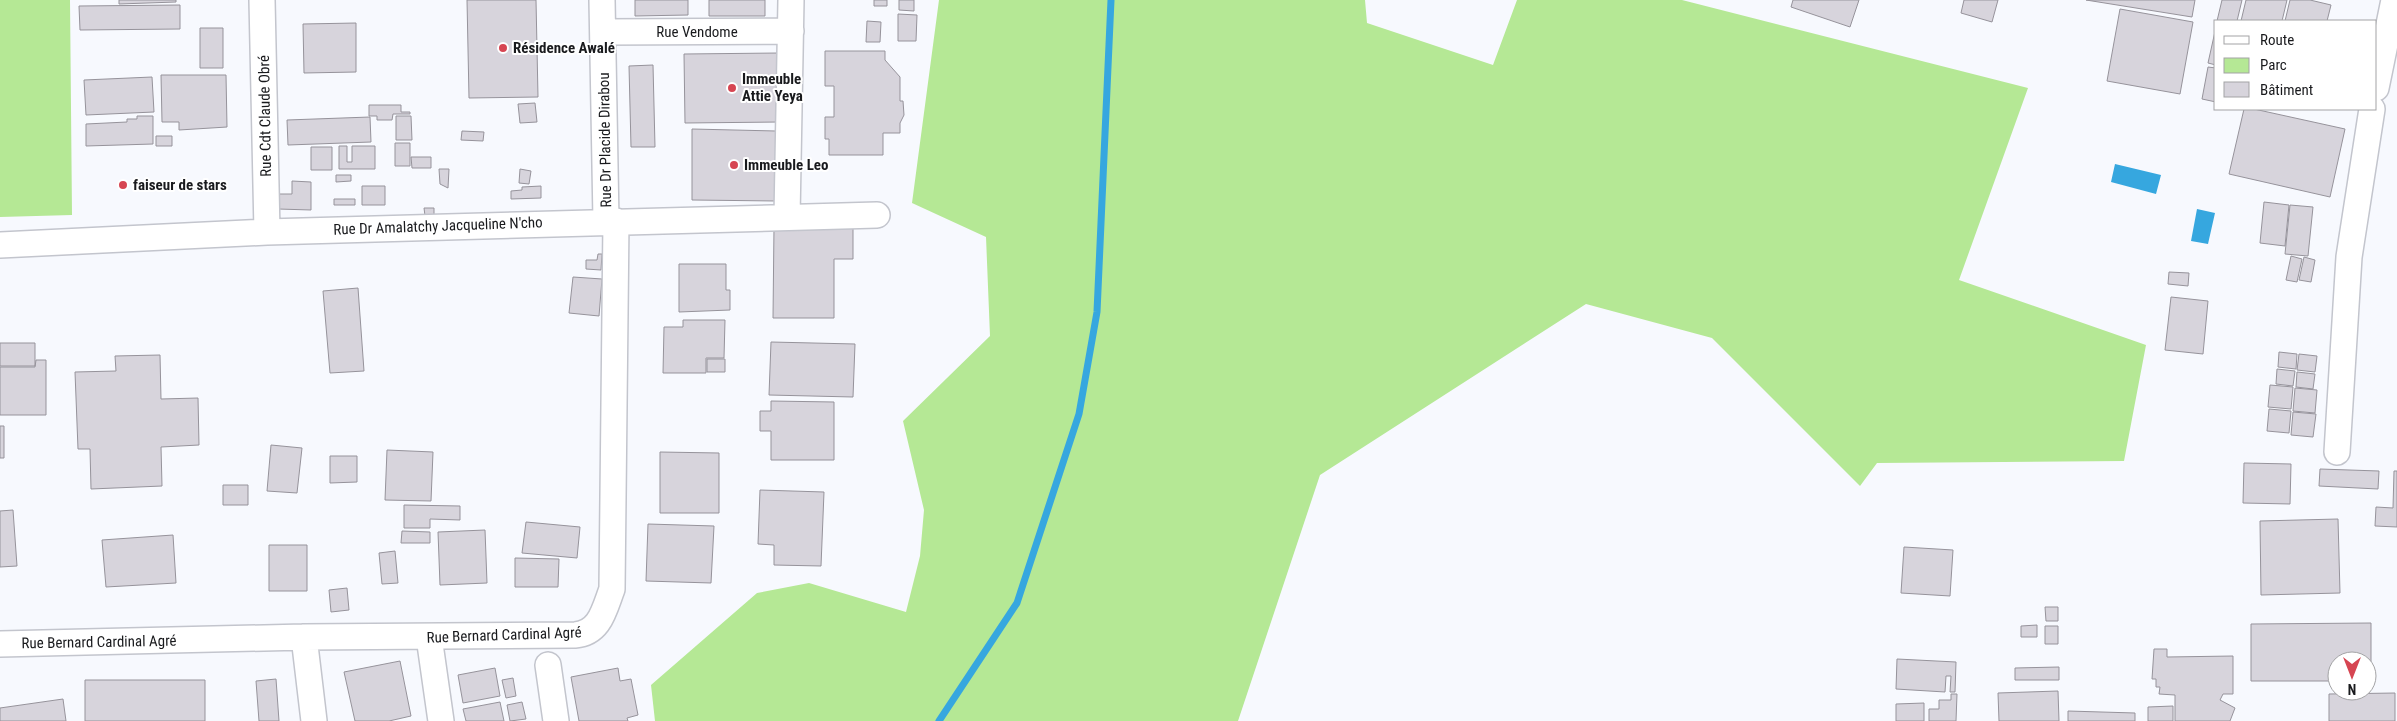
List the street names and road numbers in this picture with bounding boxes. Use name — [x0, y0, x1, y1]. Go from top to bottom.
street label: Rue Vendome — [656, 23, 738, 41]
street label: Rue Cdt Claude Obré — [255, 55, 275, 177]
street label: Rue Dr Placide Dirabou — [595, 72, 615, 208]
street label: Rue Dr Amalatchy Jacqueline N'cho — [333, 213, 543, 239]
street label: Rue Bernard Cardinal Agré — [426, 623, 582, 647]
street label: Rue Bernard Cardinal Agré — [21, 632, 177, 652]

